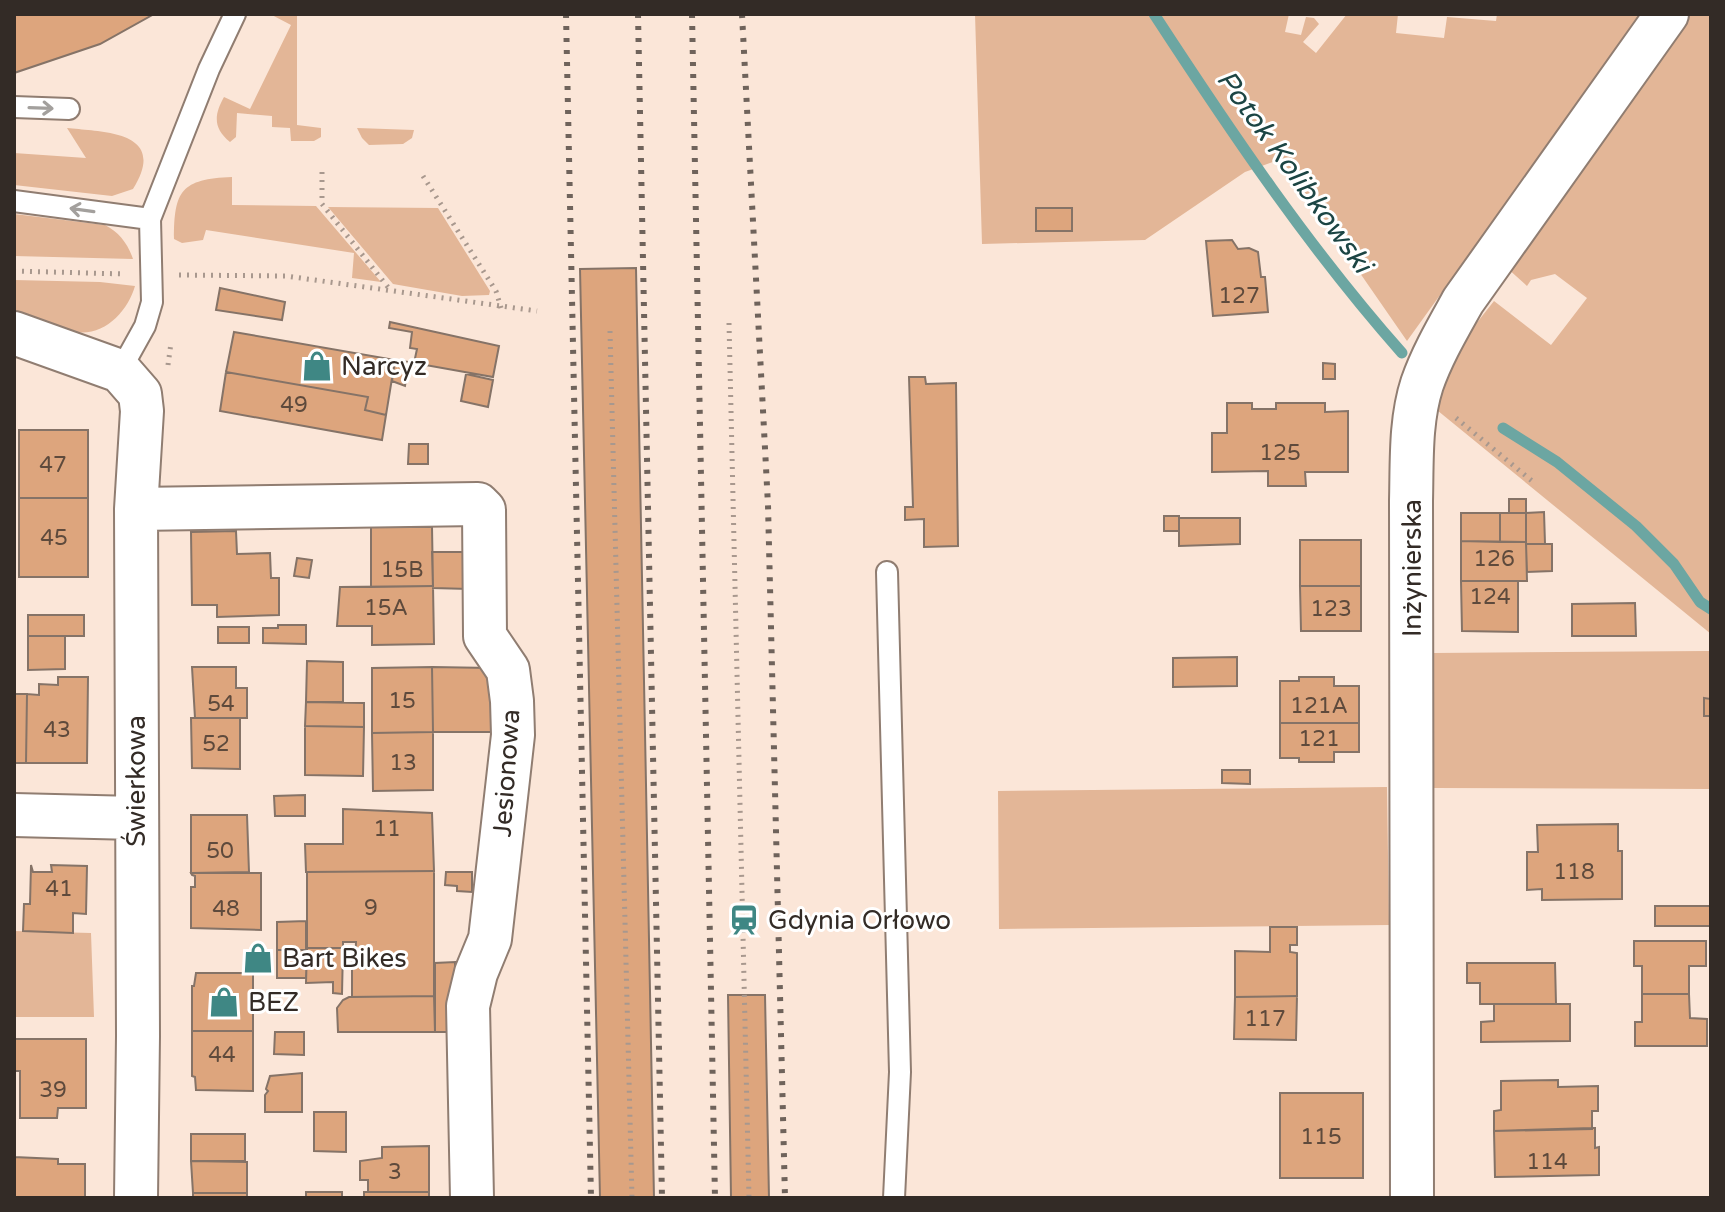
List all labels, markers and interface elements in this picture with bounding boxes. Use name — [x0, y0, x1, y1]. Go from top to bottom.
water label: Potok Kolibkowski — [1209, 64, 1381, 282]
one-way arrow — [27, 101, 54, 116]
one-way arrow — [70, 202, 95, 217]
house number: 127 — [1218, 283, 1260, 309]
shop icon: Narcyz — [300, 349, 334, 383]
place label: Narcyz — [341, 351, 427, 382]
house number: 49 — [280, 392, 308, 418]
house number: 125 — [1259, 440, 1301, 466]
house number: 47 — [39, 452, 67, 478]
street label: Inżynierska — [1397, 499, 1428, 637]
house number: 45 — [40, 525, 68, 551]
house number: 126 — [1473, 546, 1515, 572]
house number: 15B — [381, 557, 423, 583]
house number: 124 — [1469, 584, 1511, 610]
house number: 15A — [364, 595, 408, 621]
house number: 123 — [1310, 596, 1352, 622]
house number: 15 — [388, 688, 416, 714]
house number: 54 — [207, 691, 235, 717]
house number: 121A — [1290, 693, 1348, 719]
street label: Jesionowa — [487, 708, 526, 838]
street label: Świerkowa — [120, 715, 152, 847]
house number: 43 — [43, 717, 71, 743]
house number: 121 — [1298, 726, 1340, 752]
house number: 52 — [202, 731, 230, 757]
house number: 13 — [389, 750, 417, 776]
house number: 11 — [373, 816, 401, 842]
house number: 50 — [206, 838, 234, 864]
house number: 118 — [1553, 859, 1595, 885]
house number: 41 — [45, 876, 73, 902]
house number: 9 — [364, 895, 378, 921]
house number: 48 — [212, 896, 240, 922]
station icon: Gdynia Orłowo — [727, 903, 761, 937]
place label: Gdynia Orłowo — [768, 905, 951, 936]
shop icon: Bart Bikes — [241, 941, 275, 975]
place label: Bart Bikes — [282, 943, 407, 974]
shop icon: BEZ — [207, 985, 241, 1019]
place label: BEZ — [248, 987, 299, 1018]
house number: 117 — [1244, 1006, 1286, 1032]
house number: 44 — [208, 1042, 236, 1068]
house number: 39 — [39, 1077, 67, 1103]
house number: 115 — [1300, 1124, 1342, 1150]
house number: 114 — [1526, 1149, 1568, 1175]
house number: 3 — [388, 1159, 402, 1185]

